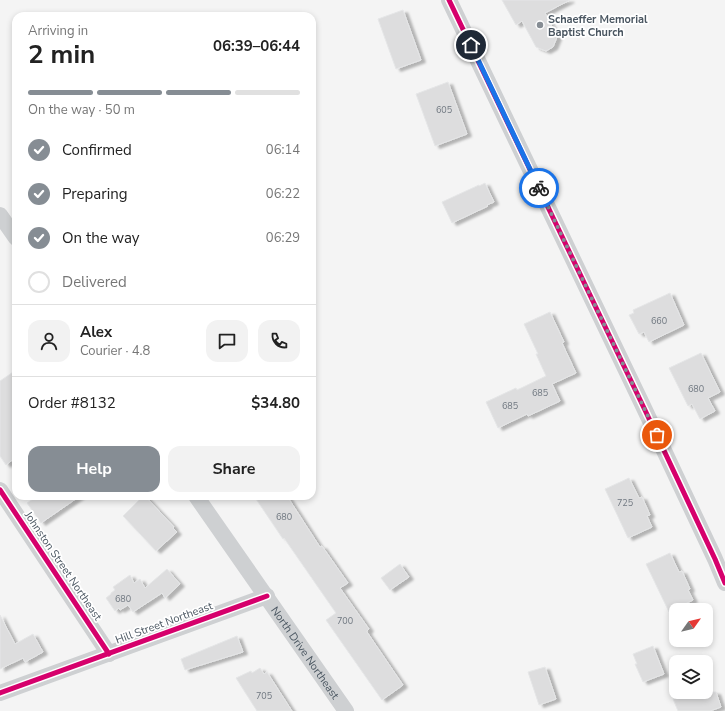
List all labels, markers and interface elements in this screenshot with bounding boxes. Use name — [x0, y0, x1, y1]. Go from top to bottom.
place label: Schaeffer Memorial Baptist Church — [548, 12, 648, 40]
marker: Schaeffer Memorial Baptist Church — [535, 20, 545, 30]
text: Arriving in — [28, 22, 88, 40]
pin — [454, 28, 488, 62]
icon: home — [460, 34, 482, 56]
text: 06:39–06:44 — [213, 36, 300, 56]
text: 2 min — [28, 37, 95, 72]
text: On the way · 50 m — [28, 101, 135, 119]
house number: 605 — [436, 104, 452, 116]
icon: check — [28, 139, 50, 161]
text: Confirmed — [62, 140, 132, 160]
text: 06:14 — [266, 141, 300, 159]
courier — [519, 168, 559, 208]
icon: bike — [528, 177, 550, 199]
icon: check — [28, 183, 50, 205]
text: Preparing — [62, 184, 127, 204]
text: 06:22 — [266, 185, 300, 203]
icon: check — [28, 227, 50, 249]
text: On the way — [62, 228, 140, 248]
text: 06:29 — [266, 229, 300, 247]
text: Delivered — [62, 272, 127, 292]
house number: 660 — [651, 315, 667, 327]
button: person — [28, 320, 70, 362]
button: chat — [206, 320, 248, 362]
button: phone — [258, 320, 300, 362]
text: Alex — [80, 322, 112, 342]
text: Courier · 4.8 — [80, 342, 150, 360]
house number: 680 — [688, 383, 704, 395]
house number: 685 — [532, 387, 548, 399]
text: Order #8132 — [28, 393, 116, 413]
text: $34.80 — [251, 393, 300, 413]
house number: 685 — [502, 400, 518, 412]
pin — [640, 418, 674, 452]
icon: bag — [646, 424, 668, 446]
button: Help — [28, 446, 160, 492]
button: Share — [168, 446, 300, 492]
house number: 725 — [617, 497, 633, 509]
street label: Johnston Street Northeast — [20, 508, 105, 624]
house number: 680 — [276, 511, 292, 523]
house number: 680 — [115, 593, 131, 605]
street label: Hill Street Northeast — [113, 598, 215, 648]
street label: North Drive Northeast — [268, 603, 343, 702]
north arrow — [669, 603, 713, 647]
map controls — [669, 603, 713, 699]
house number: 700 — [337, 615, 353, 627]
button: layers — [669, 655, 713, 699]
house number: 705 — [256, 690, 272, 702]

